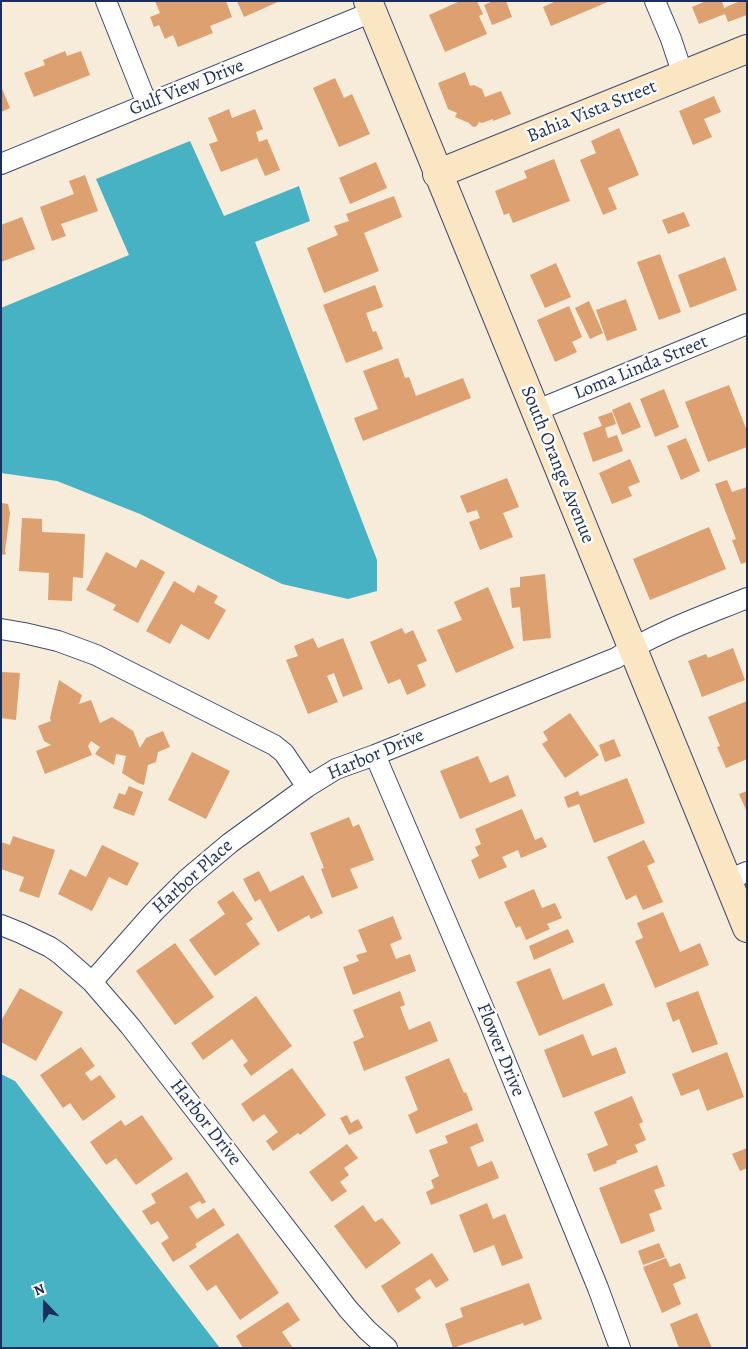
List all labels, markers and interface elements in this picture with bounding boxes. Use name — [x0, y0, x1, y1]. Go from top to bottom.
street label: Gulf View Drive — [126, 55, 248, 121]
street label: Bahia Vista Street — [524, 76, 660, 148]
street label: Loma Linda Street — [571, 331, 711, 405]
street label: South Orange Avenue — [515, 383, 599, 547]
street label: Harbor Drive — [324, 724, 428, 786]
street label: Harbor Place — [148, 835, 238, 919]
street label: Flower Drive — [471, 1000, 529, 1100]
street label: Harbor Drive — [164, 1075, 246, 1171]
north arrow — [20, 1279, 70, 1329]
text: N — [31, 1279, 47, 1300]

